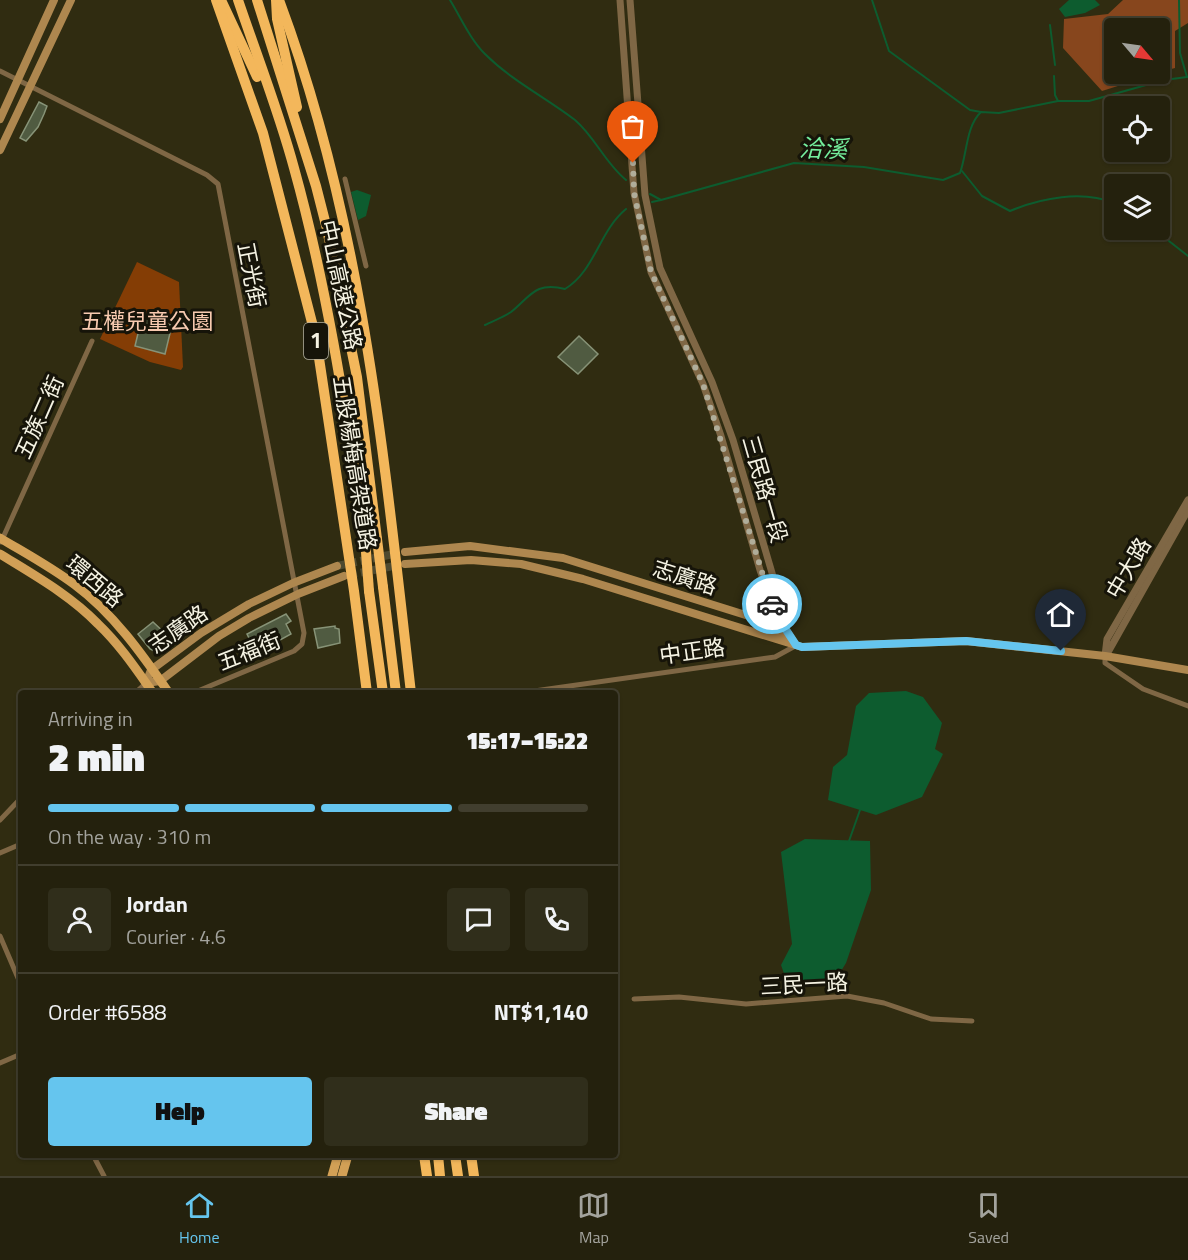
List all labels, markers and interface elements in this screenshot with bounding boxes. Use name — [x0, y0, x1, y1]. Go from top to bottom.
north arrow — [1104, 18, 1170, 84]
map controls — [1104, 18, 1170, 240]
button: locate — [1104, 96, 1170, 162]
pin — [607, 101, 658, 163]
icon: bag — [616, 110, 649, 143]
water label: 洽溪 — [798, 129, 851, 167]
button: layers — [1104, 174, 1170, 240]
street label: 中山高速公路 — [311, 217, 371, 353]
street label: 正光街 — [229, 239, 275, 311]
park label: 五權兒童公園 — [81, 304, 213, 338]
road number: 1 — [304, 323, 328, 359]
street label: 五族二街 — [6, 370, 72, 464]
street label: 五股楊梅高架道路 — [324, 373, 386, 553]
street label: 三民路一段 — [733, 431, 797, 547]
street label: 中大路 — [1097, 531, 1159, 605]
street label: 環西路 — [59, 547, 131, 615]
street label: 志廣路 — [648, 551, 722, 603]
courier — [742, 574, 802, 634]
icon: car — [756, 588, 789, 621]
pin — [1035, 589, 1086, 651]
street label: 志廣路 — [141, 596, 215, 662]
icon: home — [1044, 598, 1077, 631]
street label: 五福街 — [212, 623, 286, 679]
street label: 中正路 — [657, 630, 727, 672]
text: Arriving in — [48, 703, 133, 734]
text: 15:17–15:22 — [466, 724, 588, 758]
text: 2 min — [48, 727, 145, 786]
text: On the way · 310 m — [48, 821, 211, 852]
text: Jordan — [126, 887, 188, 921]
button: person — [48, 888, 111, 951]
button: chat — [447, 888, 510, 951]
button: phone — [525, 888, 588, 951]
text: Courier · 4.6 — [126, 921, 226, 952]
street label: 三民一路 — [759, 965, 849, 1003]
text: Order #6588 — [48, 995, 167, 1029]
text: NT$1,140 — [494, 995, 588, 1029]
button: Help — [48, 1077, 312, 1146]
button: Share — [324, 1077, 588, 1146]
tab: Home — [179, 1189, 220, 1249]
tab: Map — [577, 1189, 610, 1249]
tab: Saved — [968, 1189, 1009, 1249]

